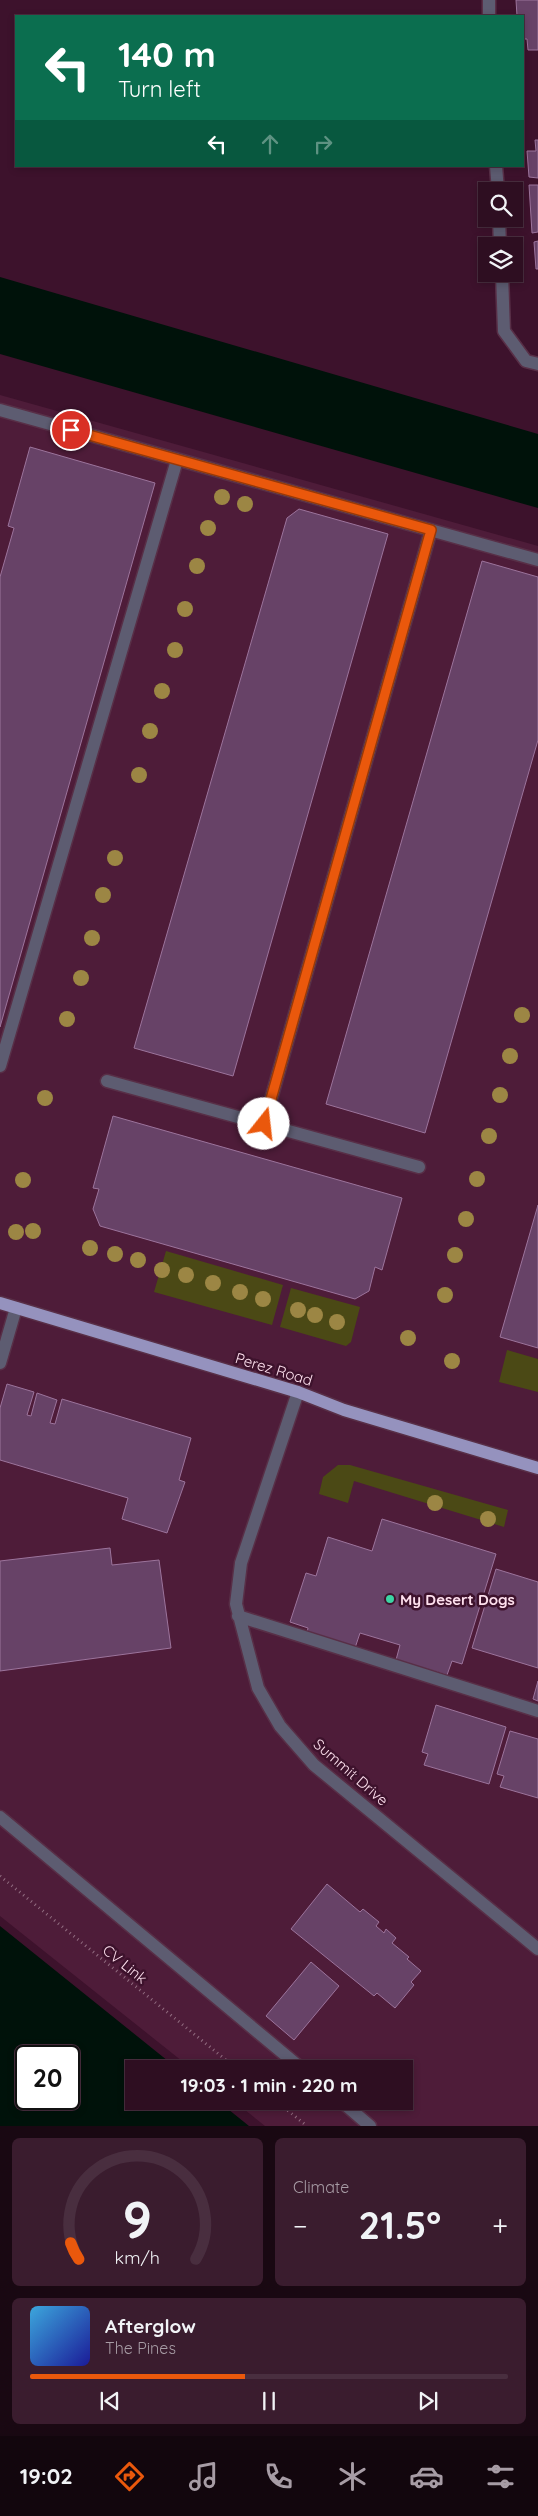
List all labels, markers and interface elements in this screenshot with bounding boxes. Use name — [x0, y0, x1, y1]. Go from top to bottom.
text: 140 m — [118, 32, 216, 76]
icon: left — [35, 35, 100, 100]
text: Turn left — [118, 75, 201, 103]
icon: left — [203, 130, 231, 158]
icon: ahead — [256, 130, 284, 158]
icon: right — [309, 130, 337, 158]
map controls — [478, 182, 523, 282]
button: search — [478, 182, 523, 227]
button: layers — [478, 237, 523, 282]
pin — [50, 409, 92, 451]
icon: arrive — [57, 416, 85, 444]
position arrow — [237, 1097, 289, 1149]
street label: Perez Road — [233, 1348, 315, 1390]
place label: My Desert Dogs — [400, 1590, 515, 1609]
marker: My Desert Dogs — [384, 1593, 396, 1605]
street label: Summit Drive — [310, 1734, 392, 1810]
street label: CV Link — [99, 1940, 151, 1988]
speed limit sign: 20 — [15, 2045, 80, 2110]
text: 19:03 · 1 min · 220 m — [180, 2073, 358, 2097]
text: Climate — [293, 2177, 349, 2197]
text: 9 — [123, 2186, 152, 2251]
text: 21.5° — [359, 2201, 441, 2249]
text: − — [293, 2208, 308, 2243]
text: + — [492, 2208, 508, 2243]
text: km/h — [115, 2246, 160, 2268]
text: Afterglow — [105, 2314, 196, 2338]
text: The Pines — [105, 2338, 176, 2358]
icon: previous — [96, 2387, 124, 2415]
icon: pause — [255, 2387, 283, 2415]
icon: next — [414, 2387, 442, 2415]
icon: directions — [112, 2459, 147, 2494]
icon: music — [186, 2459, 221, 2494]
icon: phone — [261, 2459, 296, 2494]
icon: climate — [335, 2459, 370, 2494]
icon: car — [409, 2459, 444, 2494]
icon: filters — [483, 2459, 518, 2494]
text: 19:02 — [20, 2462, 73, 2490]

